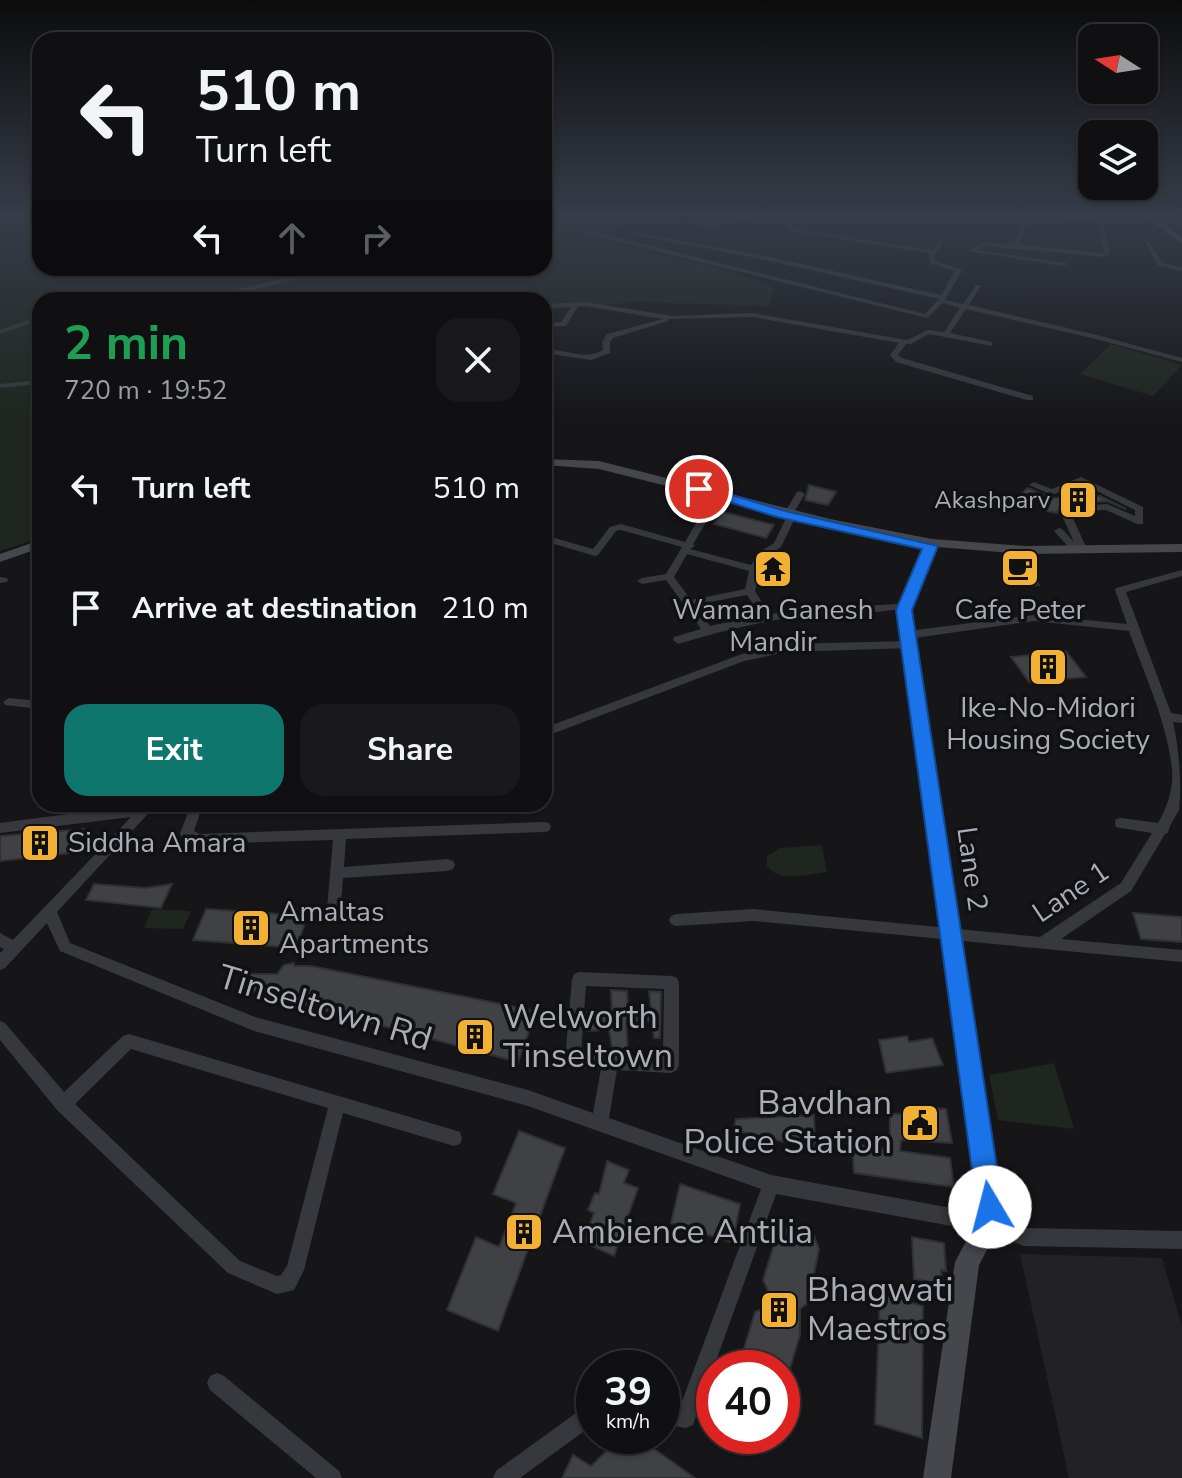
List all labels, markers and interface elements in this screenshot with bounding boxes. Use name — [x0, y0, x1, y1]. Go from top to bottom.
north arrow — [1078, 24, 1158, 104]
map controls — [1078, 24, 1158, 200]
text: 510 m — [196, 53, 361, 130]
icon: left — [64, 64, 168, 168]
button: layers — [1078, 120, 1158, 200]
text: Turn left — [196, 126, 331, 175]
icon: left — [186, 216, 230, 260]
icon: ahead — [270, 216, 314, 260]
icon: right — [354, 216, 398, 260]
text: 2 min — [64, 310, 188, 376]
button: close — [436, 318, 520, 402]
text: 720 m · 19:52 — [64, 373, 227, 408]
pin — [665, 455, 733, 523]
icon: left — [64, 466, 108, 510]
icon: arrive — [677, 467, 721, 511]
text: Turn left — [132, 468, 250, 509]
text: 510 m — [433, 468, 520, 509]
building icon: Akashparv — [1057, 479, 1099, 521]
place label: Akashparv — [934, 484, 1051, 516]
cafe icon: Cafe Peter — [999, 547, 1041, 589]
temple icon: Waman Ganesh Mandir — [752, 548, 794, 590]
icon: arrive — [64, 586, 108, 630]
text: Arrive at destination — [132, 588, 417, 629]
text: 210 m — [441, 588, 529, 629]
place label: Waman Ganesh Mandir — [672, 591, 874, 661]
place label: Cafe Peter — [955, 591, 1085, 629]
building icon: Ike-No-Midori Housing Society — [1027, 646, 1069, 688]
place label: Ike-No-Midori Housing Society — [946, 689, 1150, 759]
button: Exit — [64, 704, 284, 796]
button: Share — [300, 704, 520, 796]
building icon: Siddha Amara — [19, 822, 61, 864]
place label: Siddha Amara — [68, 824, 246, 862]
street label: Lane 2 — [947, 824, 997, 914]
street label: Lane 1 — [1025, 853, 1117, 931]
place label: Amaltas Apartments — [279, 893, 429, 963]
building icon: Amaltas Apartments — [230, 907, 272, 949]
street label: Tinseltown Rd — [213, 954, 437, 1062]
place label: Welworth Tinseltown — [503, 994, 673, 1079]
building icon: Welworth Tinseltown — [454, 1016, 496, 1058]
place label: Bavdhan Police Station — [683, 1080, 892, 1165]
public building icon: Bavdhan Police Station — [899, 1102, 941, 1144]
position arrow — [948, 1165, 1032, 1249]
place label: Ambience Antilia — [552, 1209, 813, 1255]
building icon: Ambience Antilia — [503, 1211, 545, 1253]
place label: Bhagwati Maestros — [807, 1267, 953, 1352]
building icon: Bhagwati Maestros — [758, 1289, 800, 1331]
speed limit sign: 40 — [696, 1350, 800, 1454]
text: 39 — [604, 1365, 652, 1419]
text: km/h — [606, 1408, 650, 1435]

